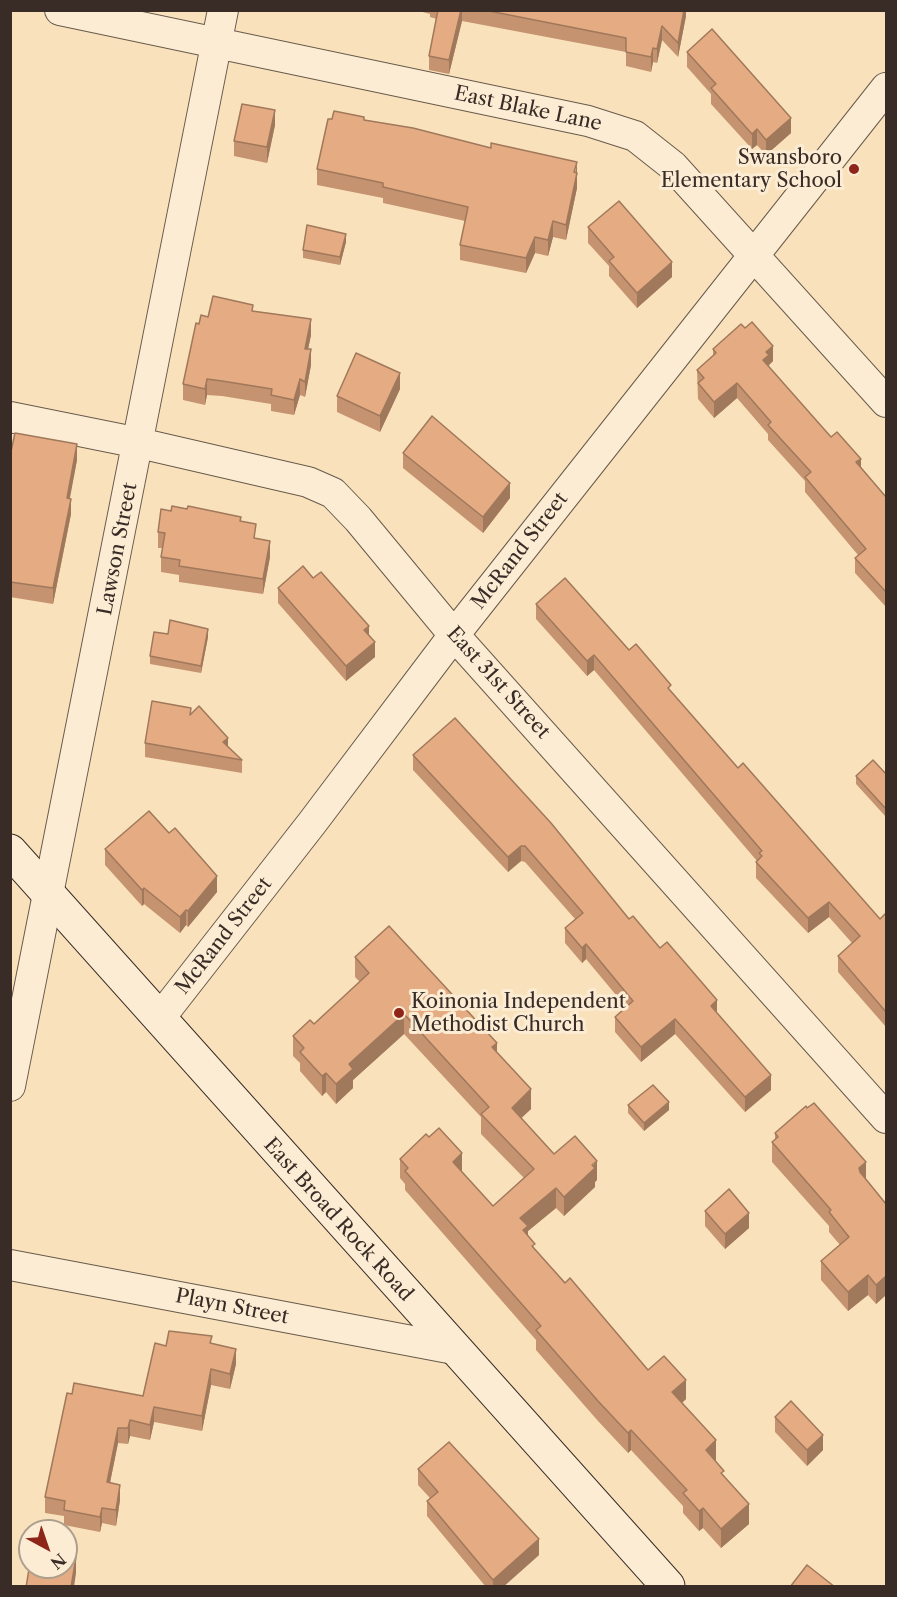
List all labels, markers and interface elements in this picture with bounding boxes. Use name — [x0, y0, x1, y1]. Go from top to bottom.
street label: East Blake Lane — [452, 82, 604, 136]
place label: Swansboro Elementary School — [661, 146, 842, 193]
marker: Swansboro Elementary School — [847, 162, 861, 176]
street label: Lawson Street — [93, 481, 143, 617]
street label: McRand Street — [467, 488, 573, 614]
street label: East 31st Street — [441, 622, 555, 744]
street label: McRand Street — [171, 873, 277, 999]
place label: Koinonia Independent Methodist Church — [411, 990, 626, 1037]
marker: Koinonia Independent Methodist Church — [392, 1006, 406, 1020]
street label: East Broad Rock Road — [258, 1133, 418, 1307]
street label: Playn Street — [173, 1284, 291, 1330]
north arrow — [18, 1519, 78, 1579]
text: N — [47, 1549, 70, 1573]

